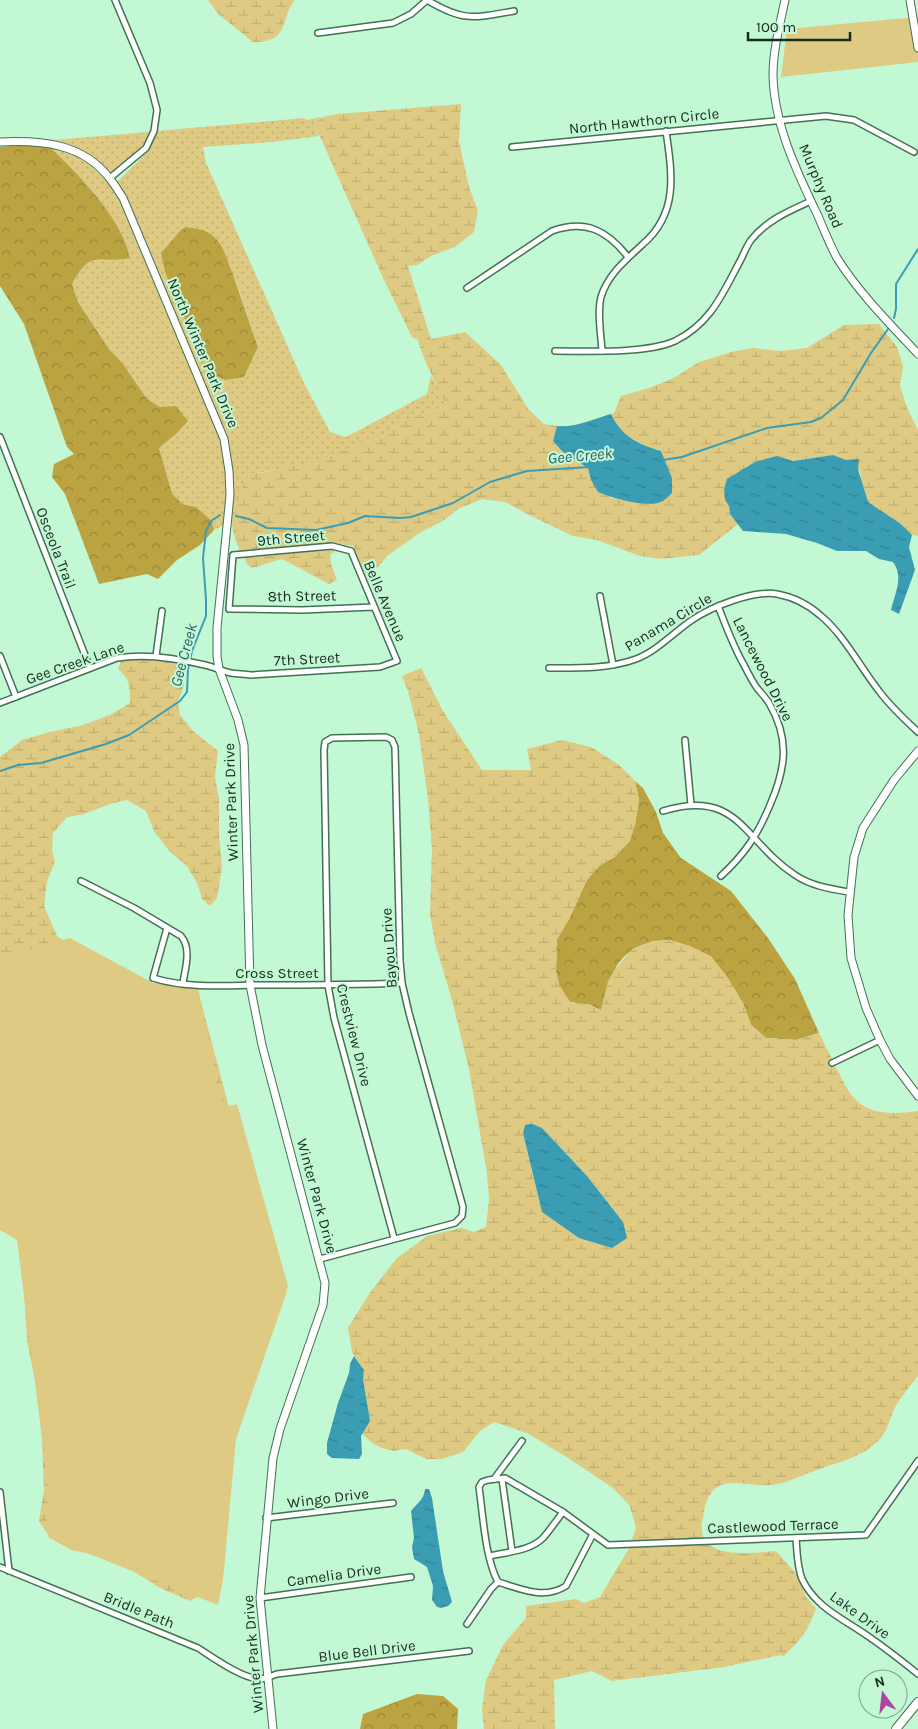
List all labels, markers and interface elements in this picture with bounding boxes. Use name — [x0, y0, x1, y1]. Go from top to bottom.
scale bar — [748, 10, 850, 42]
text: 100 m — [756, 18, 796, 36]
street label: North Hawthorn Circle — [568, 104, 720, 138]
street label: Murphy Road — [795, 141, 847, 231]
street label: North Winter Park Drive — [163, 276, 243, 430]
water label: Gee Creek — [547, 443, 614, 468]
street label: Osceola Trail — [32, 505, 80, 591]
street label: 9th Street — [256, 526, 326, 550]
street label: Belle Avenue — [360, 558, 410, 644]
street label: 8th Street — [268, 586, 337, 606]
street label: Panama Circle — [621, 589, 715, 655]
street label: Lancewood Drive — [729, 614, 797, 724]
water label: Gee Creek — [166, 621, 201, 689]
street label: Gee Creek Lane — [24, 638, 126, 688]
street label: 7th Street — [273, 648, 341, 670]
street label: Winter Park Drive — [220, 743, 242, 861]
street label: Bayou Drive — [377, 907, 401, 989]
street label: Cross Street — [235, 964, 319, 982]
street label: Crestview Drive — [333, 982, 375, 1088]
street label: Winter Park Drive — [293, 1137, 341, 1255]
street label: Wingo Drive — [286, 1484, 370, 1512]
street label: Castlewood Terrace — [707, 1515, 839, 1537]
street label: Camelia Drive — [286, 1559, 382, 1591]
street label: Lake Drive — [826, 1587, 894, 1643]
street label: Bridle Path — [101, 1588, 177, 1632]
street label: Winter Park Drive — [239, 1594, 267, 1714]
street label: Blue Bell Drive — [317, 1636, 417, 1666]
north arrow — [858, 1669, 908, 1719]
text: N — [873, 1672, 887, 1691]

